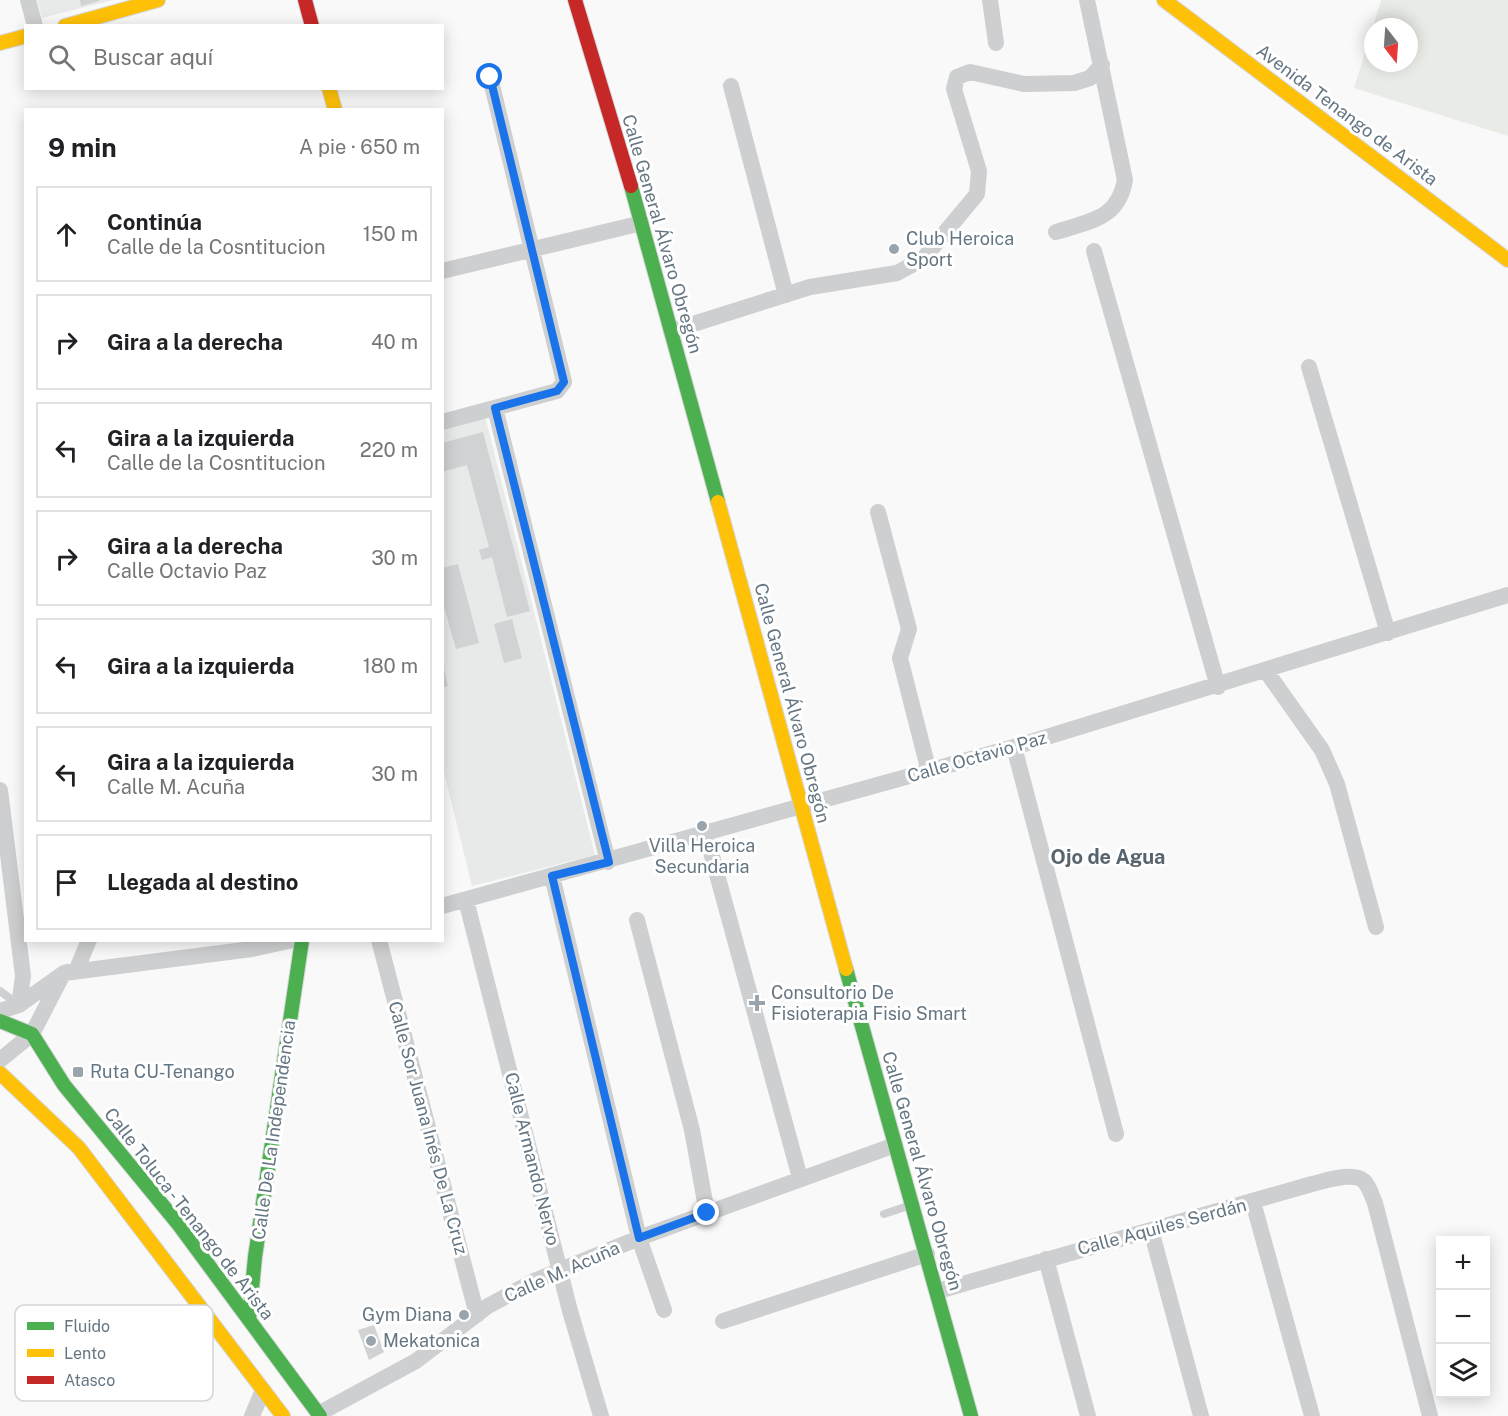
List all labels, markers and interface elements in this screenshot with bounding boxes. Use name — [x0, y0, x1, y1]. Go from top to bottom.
north arrow — [1364, 18, 1418, 72]
search box — [24, 24, 444, 90]
street label: Avenida Tenango de Arista — [1253, 40, 1442, 190]
icon: search — [45, 41, 78, 74]
text: Buscar aquí — [93, 44, 213, 70]
route start — [476, 63, 502, 89]
street label: Calle General Álvaro Obregón — [618, 112, 708, 356]
text: 9 min — [48, 132, 117, 163]
text: A pie · 650 m — [299, 135, 420, 159]
text: Continúa — [107, 209, 202, 235]
icon: ahead — [50, 218, 83, 251]
text: 150 m — [363, 222, 418, 246]
place label: Club Heroica Sport — [906, 228, 1014, 270]
text: Calle de la Cosntitucion — [107, 235, 325, 259]
marker: Club Heroica Sport — [887, 242, 901, 256]
icon: right — [50, 326, 83, 359]
text: Gira a la derecha — [107, 329, 283, 355]
text: 40 m — [371, 330, 418, 354]
text: Gira a la izquierda — [107, 425, 294, 451]
icon: left — [50, 434, 83, 467]
text: 220 m — [360, 438, 418, 462]
text: Calle de la Cosntitucion — [107, 451, 325, 475]
text: Gira a la derecha — [107, 533, 283, 559]
icon: right — [50, 542, 83, 575]
text: 30 m — [371, 546, 418, 570]
text: Calle Octavio Paz — [107, 559, 267, 583]
street label: Calle General Álvaro Obregón — [750, 580, 836, 825]
icon: left — [50, 650, 83, 683]
text: Gira a la izquierda — [107, 653, 294, 679]
text: 180 m — [363, 654, 418, 678]
street label: Calle Octavio Paz — [905, 727, 1049, 786]
text: Gira a la izquierda — [107, 749, 294, 775]
icon: left — [50, 758, 83, 791]
text: 30 m — [371, 762, 418, 786]
text: Calle M. Acuña — [107, 775, 245, 799]
marker: Villa Heroica Secundaria — [695, 819, 709, 833]
place label: Villa Heroica Secundaria — [649, 835, 755, 877]
district label: Ojo de Agua — [1051, 845, 1165, 869]
icon: arrive — [50, 866, 83, 899]
text: Llegada al destino — [107, 869, 298, 895]
place label: Consultorio De Fisioterapia Fisio Smart — [771, 982, 967, 1024]
marker: Consultorio De Fisioterapia Fisio Smart — [748, 994, 766, 1012]
street label: Calle Sor Juana Inés De La Cruz — [384, 999, 472, 1257]
street label: Calle De La Independencia — [248, 1019, 299, 1241]
street label: Calle General Álvaro Obregón — [878, 1049, 968, 1293]
place label: Ruta CU-Tenango — [90, 1061, 235, 1082]
marker: Ruta CU-Tenango — [71, 1065, 85, 1079]
street label: Calle Armando Nervo — [501, 1070, 564, 1248]
street label: Calle Toluca - Tenango de Arista — [100, 1104, 279, 1324]
street label: Calle Aquiles Serdán — [1075, 1194, 1249, 1259]
route end — [693, 1199, 719, 1225]
map controls — [1436, 1236, 1490, 1398]
button: + — [1436, 1236, 1490, 1290]
street label: Calle M. Acuña — [501, 1237, 623, 1306]
button: − — [1436, 1290, 1490, 1344]
place label: Gym Diana — [362, 1304, 452, 1325]
legend — [15, 1305, 213, 1401]
marker: Gym Diana — [457, 1308, 471, 1322]
text: Fluido — [64, 1317, 110, 1336]
place label: Mekatonica — [383, 1330, 480, 1351]
marker: Mekatonica — [364, 1334, 378, 1348]
text: Lento — [64, 1344, 106, 1363]
button: layers — [1436, 1344, 1490, 1398]
text: Atasco — [64, 1371, 115, 1390]

